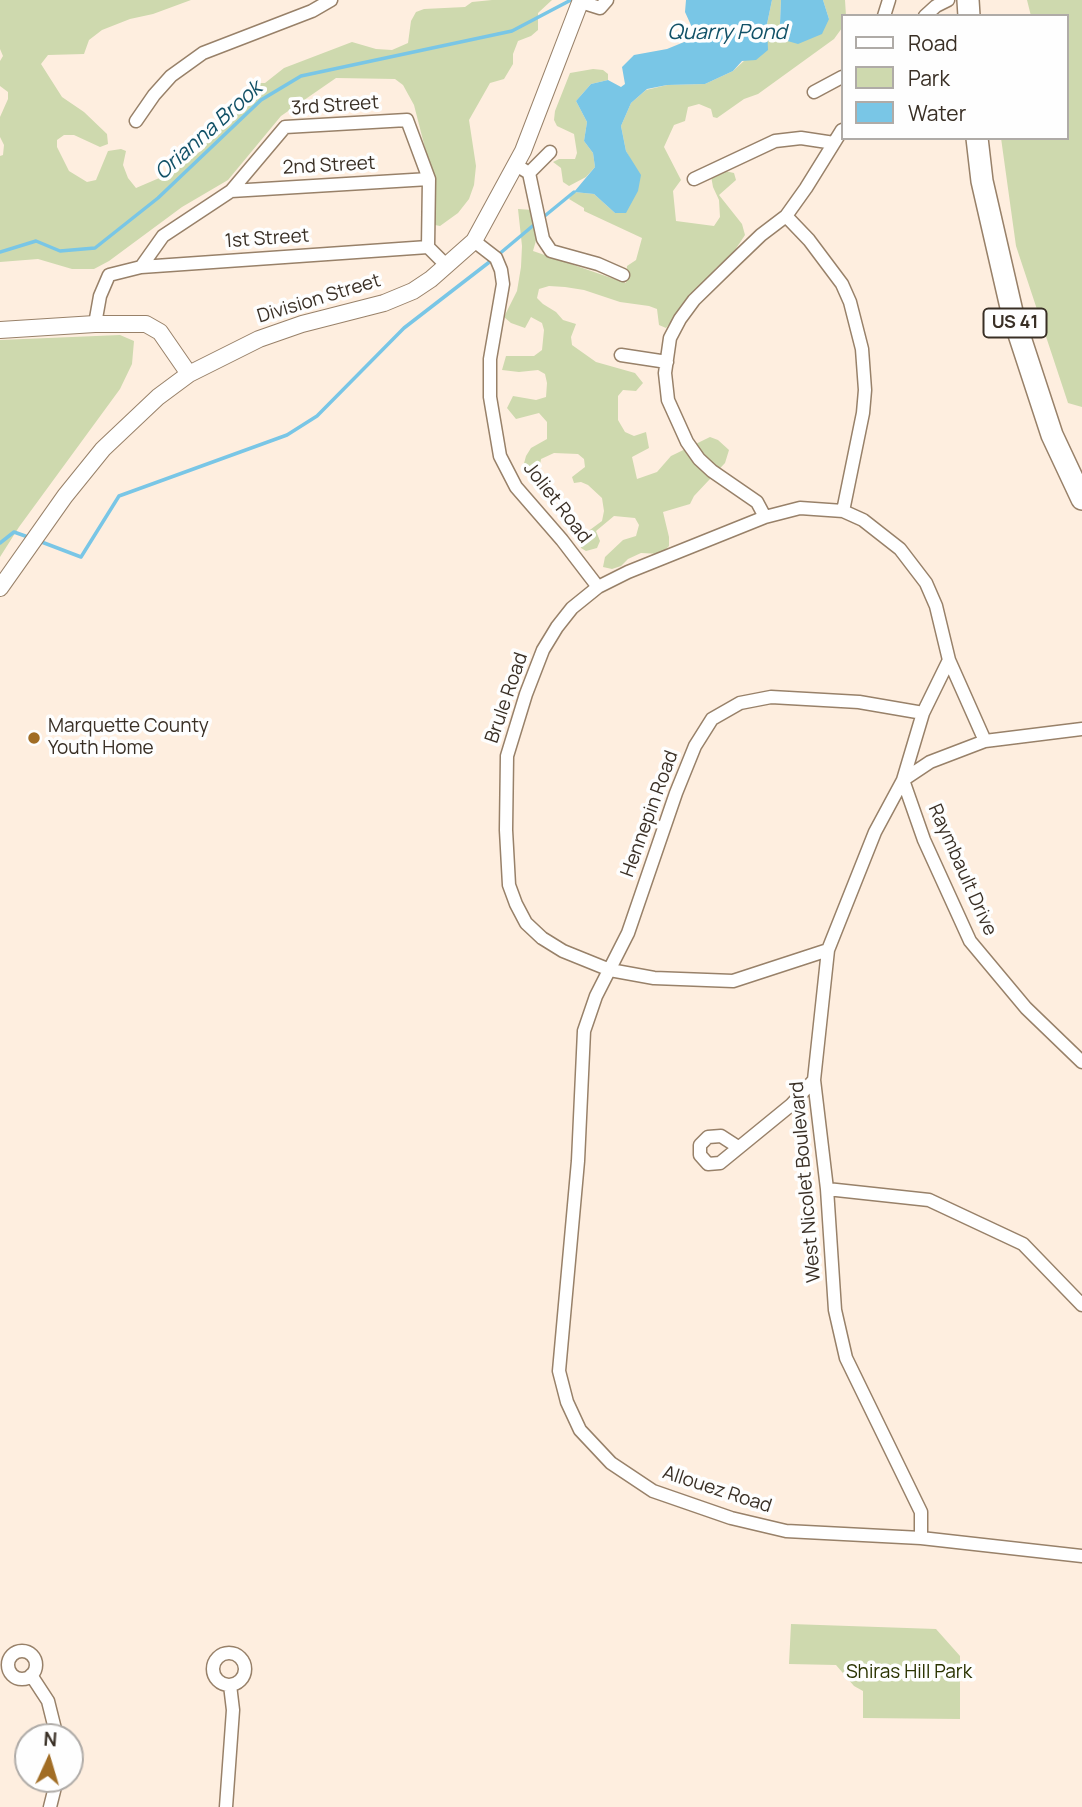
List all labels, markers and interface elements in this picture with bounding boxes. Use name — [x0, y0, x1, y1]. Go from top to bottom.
legend — [841, 14, 1068, 140]
water label: Quarry Pond — [667, 20, 787, 46]
text: Road — [908, 29, 958, 57]
text: Park — [908, 64, 950, 92]
water label: Orianna Brook — [150, 76, 268, 186]
street label: 3rd Street — [290, 92, 380, 120]
text: Water — [908, 99, 966, 127]
street label: 2nd Street — [282, 152, 376, 180]
street label: 1st Street — [224, 225, 310, 253]
street label: Division Street — [255, 269, 383, 329]
road number: US 41 — [984, 309, 1046, 338]
street label: Joliet Road — [518, 458, 596, 548]
street label: Brule Road — [481, 650, 533, 746]
place label: Marquette County Youth Home — [48, 716, 209, 760]
marker: Marquette County Youth Home — [26, 730, 42, 746]
street label: Hennepin Road — [617, 748, 683, 880]
street label: Raymbault Drive — [923, 801, 1001, 939]
street label: West Nicolet Boulevard — [786, 1080, 826, 1284]
street label: Allouez Road — [660, 1462, 774, 1518]
park label: Shiras Hill Park — [846, 1662, 972, 1684]
north arrow — [14, 1723, 84, 1793]
text: N — [43, 1726, 58, 1752]

